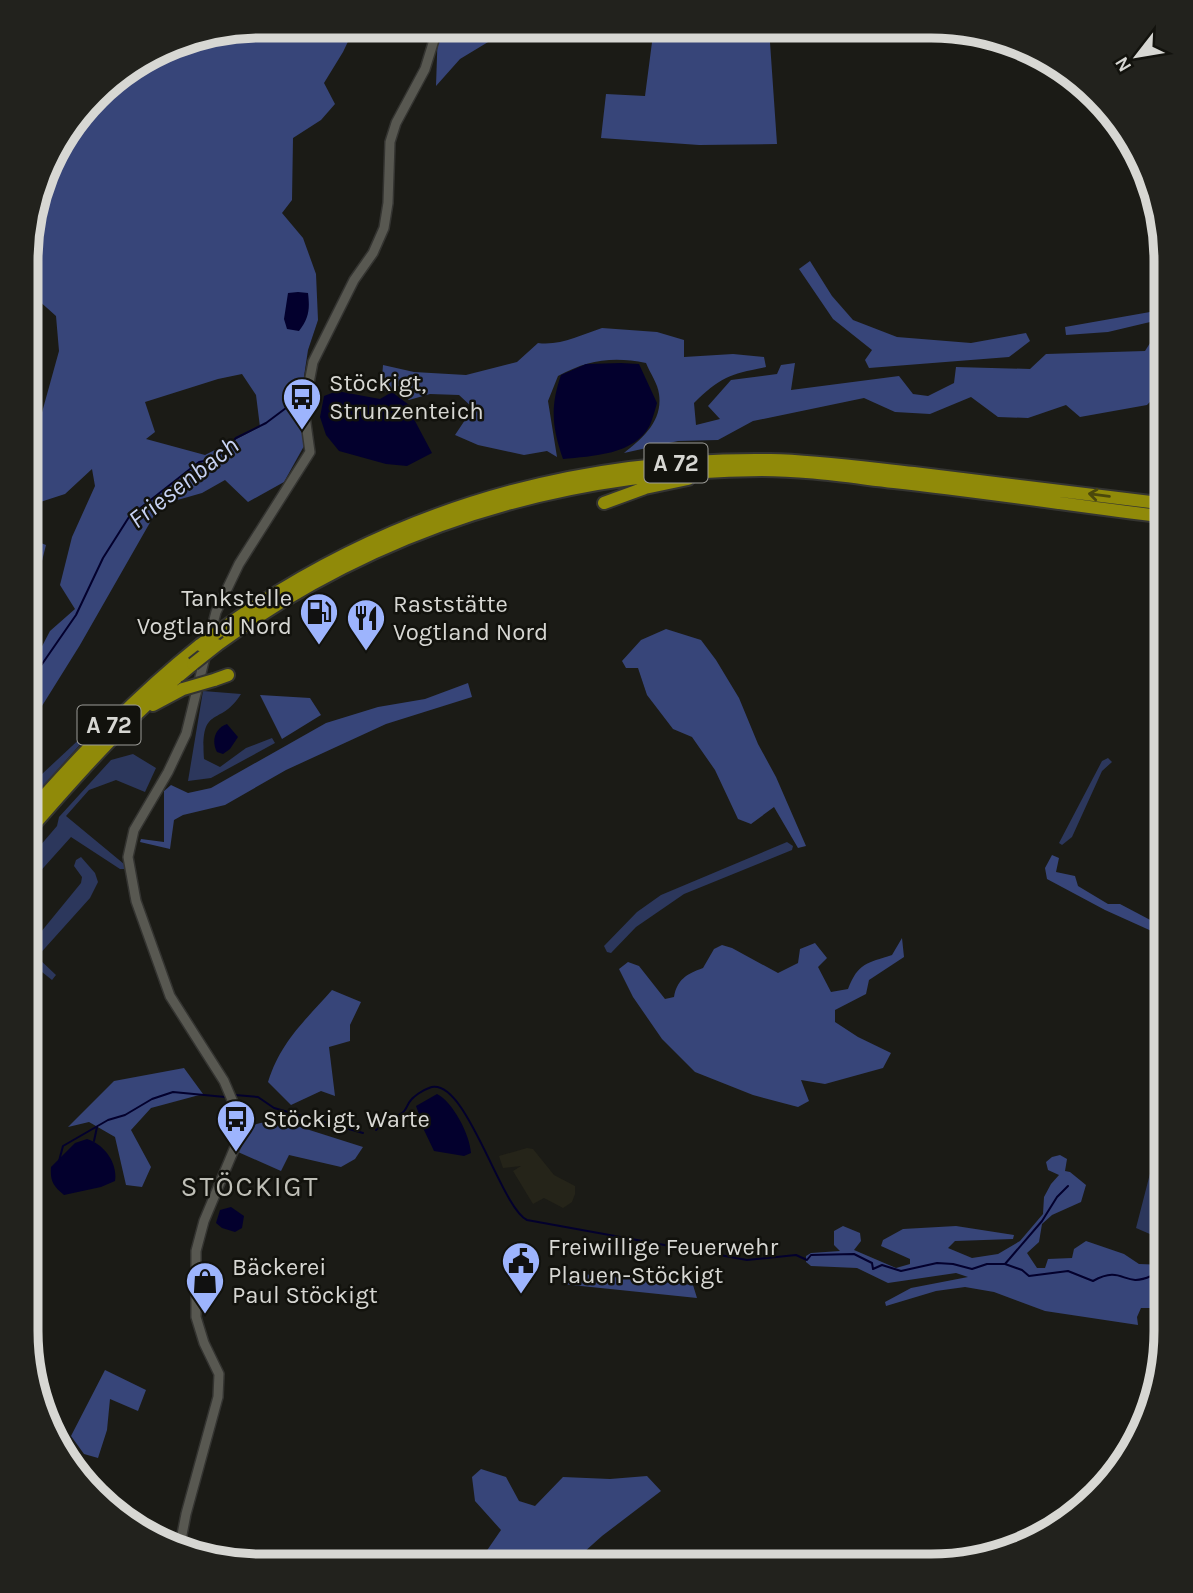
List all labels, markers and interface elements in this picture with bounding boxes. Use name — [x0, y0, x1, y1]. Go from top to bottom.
north arrow — [1102, 21, 1172, 91]
text: N — [1110, 53, 1136, 76]
place label: Stöckigt, Strunzenteich — [329, 369, 484, 425]
bus stop icon: Stöckigt, Strunzenteich — [281, 376, 323, 431]
water label: Friesenbach — [122, 430, 245, 535]
road number: A 72 — [644, 444, 708, 482]
one-way arrow — [1088, 489, 1111, 502]
place label: Tankstelle Vogtland Nord — [137, 584, 292, 640]
place label: Raststätte Vogtland Nord — [393, 590, 548, 646]
fuel station icon: Tankstelle Vogtland Nord — [298, 591, 340, 646]
restaurant icon: Raststätte Vogtland Nord — [345, 597, 387, 652]
road number: A 72 — [78, 706, 140, 744]
bus stop icon: Stöckigt, Warte — [215, 1098, 257, 1153]
place label: Stöckigt, Warte — [263, 1105, 430, 1133]
district label: STÖCKIGT — [180, 1170, 320, 1203]
place label: Freiwillige Feuerwehr Plauen-Stöckigt — [548, 1233, 778, 1289]
public building icon: Freiwillige Feuerwehr Plauen-Stöckigt — [500, 1240, 542, 1295]
place label: Bäckerei Paul Stöckigt — [232, 1253, 378, 1309]
shop icon: Bäckerei Paul Stöckigt — [184, 1260, 226, 1315]

